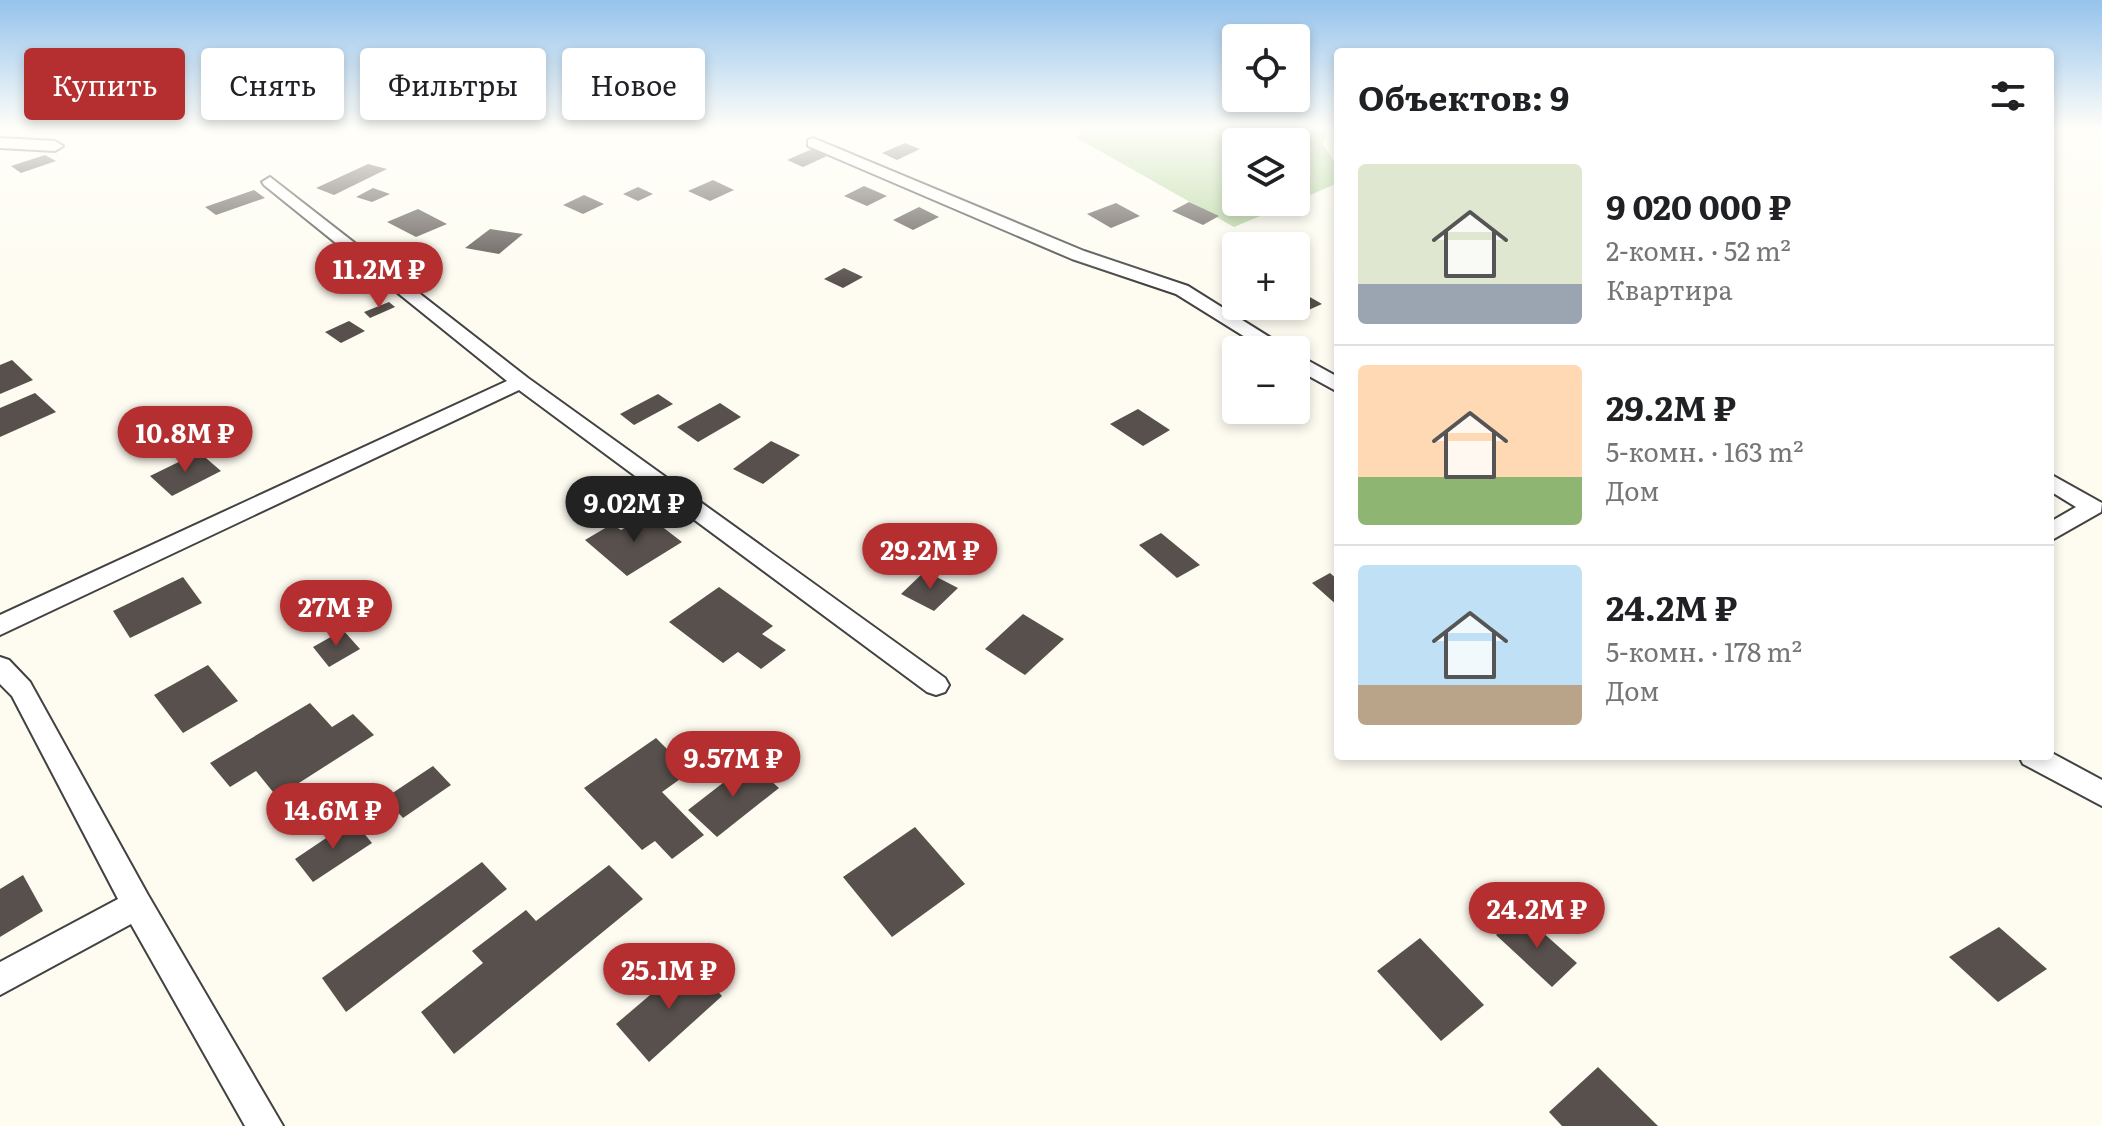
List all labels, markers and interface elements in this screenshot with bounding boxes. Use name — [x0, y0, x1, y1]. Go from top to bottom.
map controls — [1222, 24, 1310, 424]
button: locate — [1222, 24, 1310, 112]
chip: Купить — [24, 48, 185, 120]
chip: Снять — [201, 48, 344, 120]
chip: Фильтры — [360, 48, 546, 120]
chip: Новое — [562, 48, 705, 120]
text: Объектов: 9 — [1358, 71, 1569, 121]
icon: filters — [1986, 74, 2030, 118]
button: layers — [1222, 128, 1310, 216]
text: 9 020 000 ₽ — [1606, 180, 1791, 230]
icon: home — [1422, 196, 1518, 292]
text: 2-комн. · 52 m² — [1606, 230, 1791, 269]
button: + — [1222, 232, 1310, 320]
pin: 11.2M ₽ — [305, 242, 453, 310]
text: 11.2M ₽ — [333, 248, 425, 287]
text: Квартира — [1606, 269, 1732, 308]
button: − — [1222, 336, 1310, 424]
text: 29.2M ₽ — [1606, 381, 1736, 431]
icon: home — [1422, 397, 1518, 493]
pin: 10.8M ₽ — [111, 406, 259, 474]
text: 10.8M ₽ — [136, 412, 234, 451]
text: 5-комн. · 163 m² — [1606, 431, 1803, 470]
text: Дом — [1606, 470, 1659, 509]
pin: 9.02M ₽ — [560, 476, 708, 544]
text: 9.02M ₽ — [583, 482, 685, 521]
pin: 29.2M ₽ — [856, 523, 1004, 591]
text: 29.2M ₽ — [880, 529, 980, 568]
pin: 27M ₽ — [280, 580, 392, 648]
text: 24.2M ₽ — [1606, 581, 1737, 631]
text: 27M ₽ — [298, 586, 374, 625]
icon: home — [1422, 597, 1518, 693]
text: 5-комн. · 178 m² — [1606, 631, 1802, 670]
text: Дом — [1606, 670, 1659, 709]
pin: 9.57M ₽ — [659, 731, 807, 799]
text: 9.57M ₽ — [683, 737, 783, 776]
pin: 14.6M ₽ — [259, 783, 407, 851]
text: 14.6M ₽ — [284, 789, 382, 828]
pin: 24.2M ₽ — [1463, 882, 1611, 950]
text: 24.2M ₽ — [1487, 888, 1587, 927]
pin: 25.1M ₽ — [595, 943, 743, 1011]
text: 25.1M ₽ — [621, 949, 717, 988]

